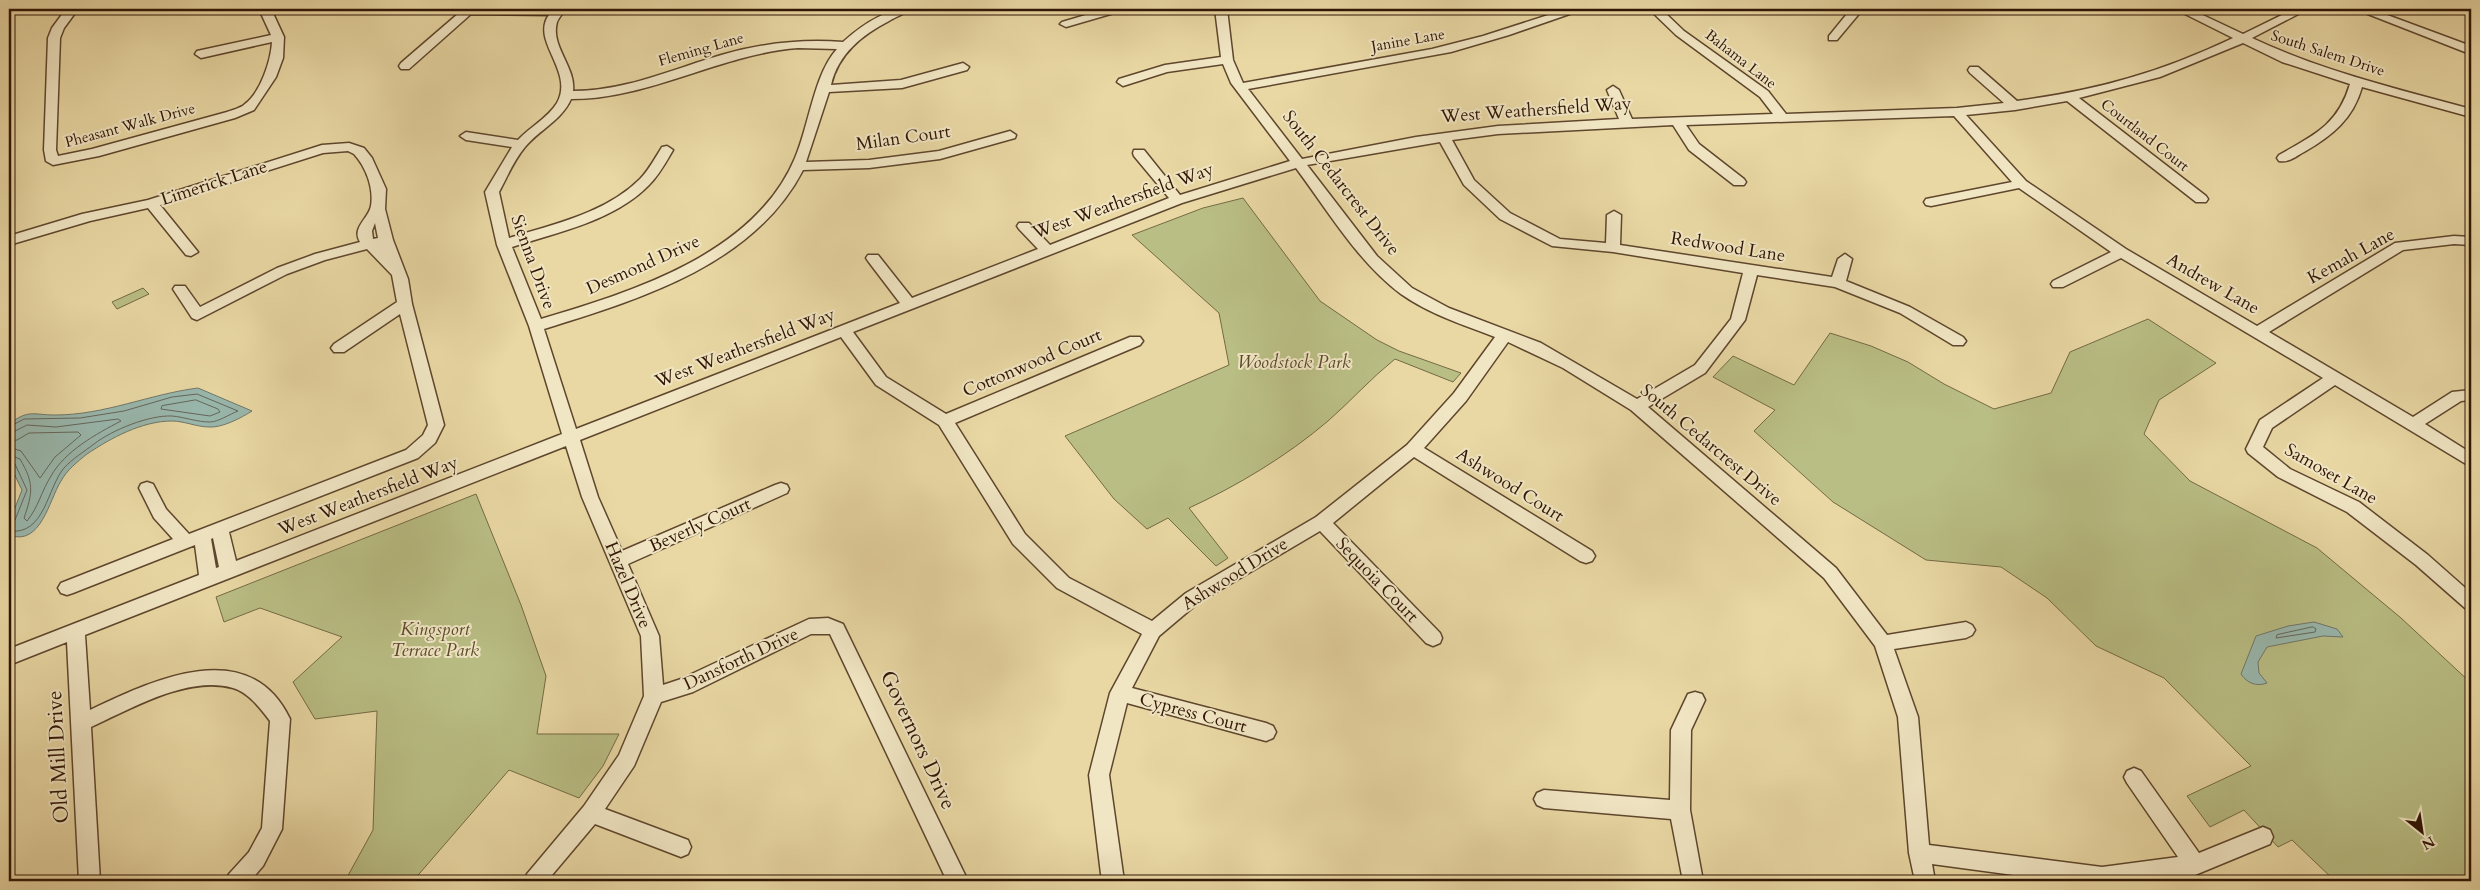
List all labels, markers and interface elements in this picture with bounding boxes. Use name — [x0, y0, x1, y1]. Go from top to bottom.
street label: Janine Lane — [1368, 24, 1447, 57]
street label: Bahama Lane — [1701, 25, 1781, 93]
street label: South Salem Drive — [2269, 25, 2388, 81]
street label: Fleming Lane — [656, 27, 746, 71]
street label: West Weathersfield Way — [1439, 91, 1633, 129]
street label: Courtland Court — [2097, 94, 2193, 176]
street label: Pheasant Walk Drive — [63, 98, 198, 152]
street label: South Cedarcrest Drive — [1276, 105, 1406, 261]
street label: Milan Court — [854, 119, 952, 157]
street label: Limerick Lane — [157, 154, 271, 212]
street label: West Weathersfield Way — [1028, 156, 1218, 246]
street label: Sienna Drive — [504, 211, 562, 313]
street label: Kemah Lane — [2303, 222, 2399, 290]
street label: Redwood Lane — [1669, 226, 1787, 268]
street label: Desmond Drive — [582, 229, 704, 301]
street label: Andrew Lane — [2162, 247, 2264, 321]
street label: West Weathersfield Way — [650, 302, 839, 394]
street label: Cottonwood Court — [959, 322, 1106, 404]
park label: Woodstock Park — [1237, 350, 1351, 375]
street label: South Cedarcrest Drive — [1635, 378, 1787, 512]
street label: Samoset Lane — [2280, 437, 2382, 511]
street label: Ashwood Court — [1451, 442, 1569, 528]
street label: West Weathersfield Way — [273, 450, 462, 542]
street label: Beverly Court — [645, 491, 755, 559]
street label: Ashwood Drive — [1177, 531, 1293, 617]
street label: Sequoia Court — [1330, 532, 1424, 628]
street label: Hazel Drive — [599, 538, 657, 632]
park label: Kingsport Terrace Park — [391, 617, 479, 663]
street label: Dansforth Drive — [679, 621, 803, 697]
street label: Governors Drive — [873, 666, 963, 814]
street label: Cypress Court — [1137, 687, 1250, 739]
street label: Old Mill Drive — [40, 690, 76, 824]
north arrow — [2398, 808, 2448, 858]
text: N — [2418, 832, 2438, 854]

